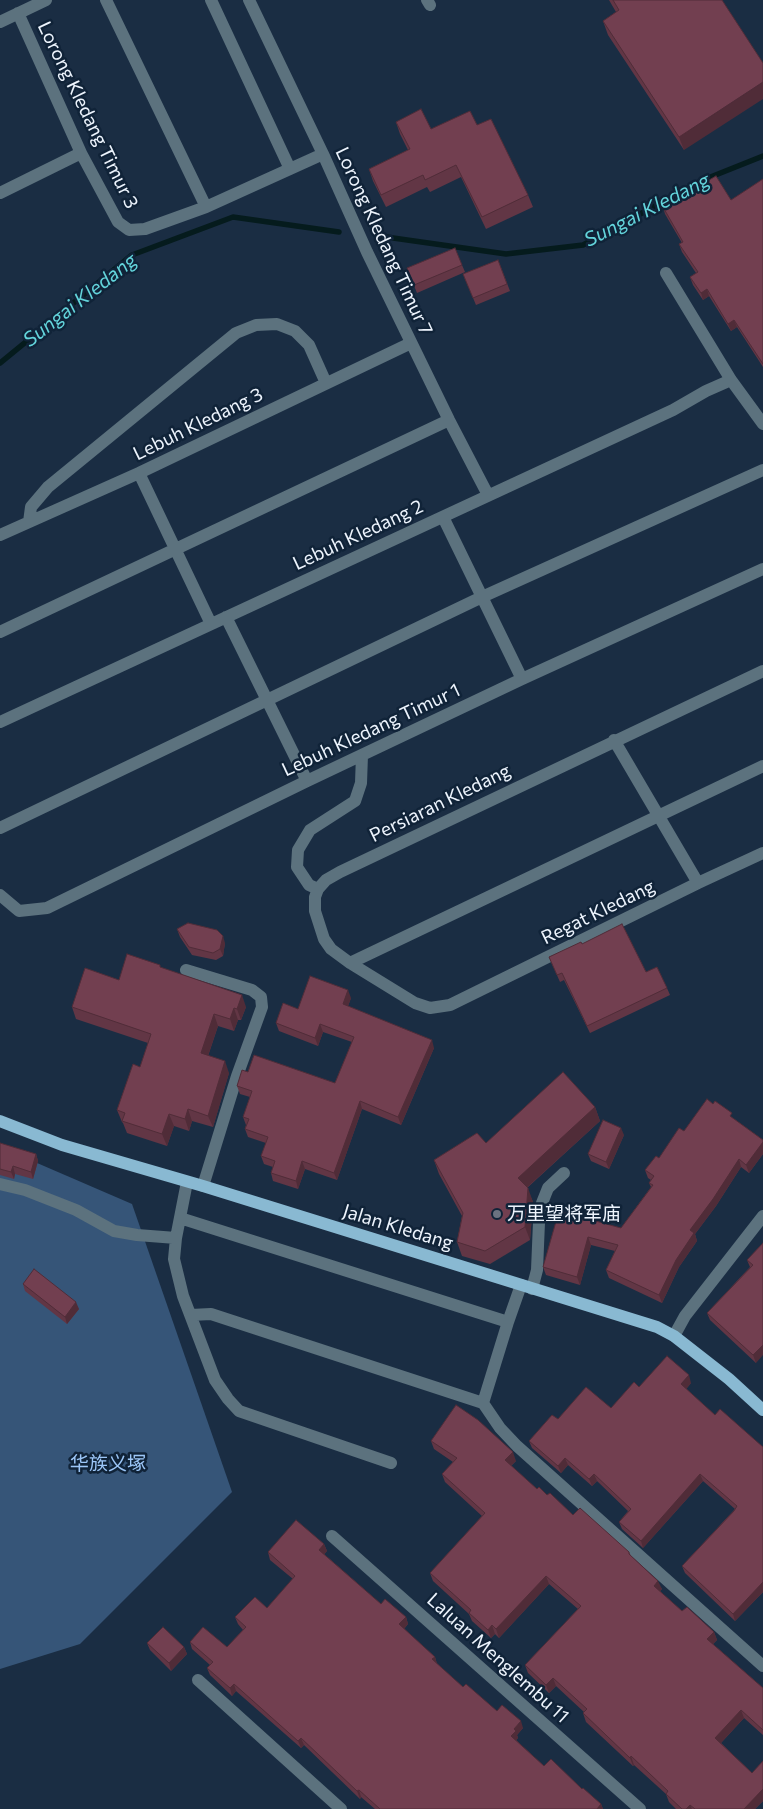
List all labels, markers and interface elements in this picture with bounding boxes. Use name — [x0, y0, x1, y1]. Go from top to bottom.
street label: Lorong Kledang Timur 3 — [33, 18, 143, 212]
street label: Lorong Kledang Timur 7 — [330, 144, 438, 338]
water label: Sungai Kledang — [580, 168, 714, 252]
water label: Sungai Kledang — [18, 248, 142, 352]
street label: Lebuh Kledang 3 — [129, 383, 267, 465]
street label: Lebuh Kledang 2 — [289, 495, 427, 575]
street label: Lebuh Kledang Timur 1 — [278, 679, 464, 781]
street label: Persiaran Kledang — [366, 759, 514, 847]
street label: Regat Kledang — [538, 875, 658, 949]
street label: Jalan Kledang — [340, 1199, 456, 1255]
place label: 万里望将军庙 — [507, 1203, 621, 1225]
marker: 万里望将军庙 — [491, 1208, 503, 1220]
park label: 华族义塚 — [70, 1453, 146, 1475]
street label: Laluan Menglembu 11 — [422, 1588, 574, 1728]

